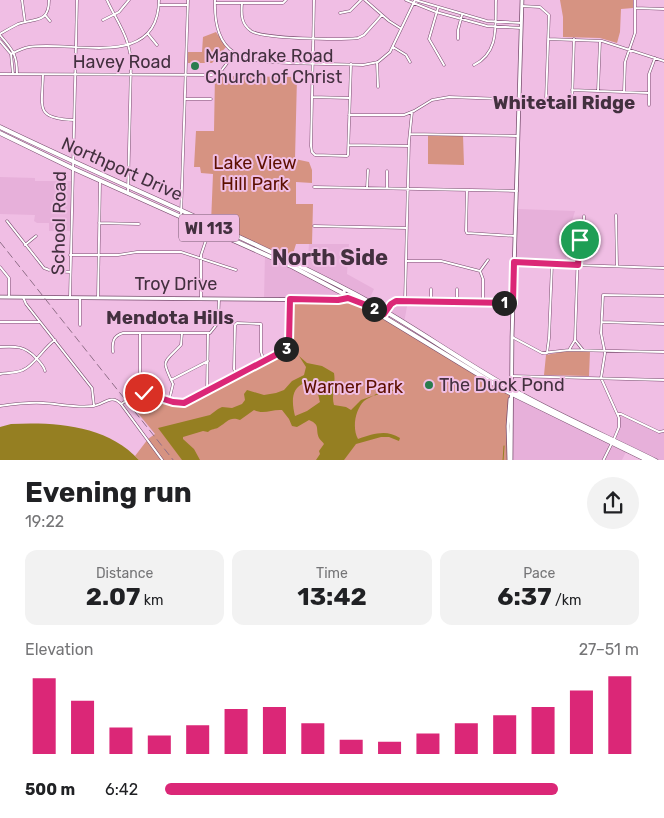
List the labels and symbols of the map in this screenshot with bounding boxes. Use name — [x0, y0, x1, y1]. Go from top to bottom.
place label: Mandrake Road Church of Christ — [205, 45, 342, 88]
street label: Havey Road — [73, 51, 171, 73]
marker: Mandrake Road Church of Christ — [189, 60, 201, 72]
district label: Whitetail Ridge — [493, 91, 635, 114]
street label: Northport Drive — [58, 132, 186, 206]
park label: Lake View Hill Park — [213, 152, 297, 195]
street label: School Road — [47, 171, 71, 275]
road number: WI 113 — [179, 214, 239, 242]
pin — [559, 219, 601, 261]
district label: North Side — [272, 244, 388, 271]
street label: Troy Drive — [135, 273, 217, 295]
pin: 1 — [492, 290, 516, 316]
pin: 2 — [362, 296, 386, 322]
district label: Mendota Hills — [106, 306, 234, 329]
pin: 3 — [274, 336, 298, 362]
pin — [123, 372, 165, 414]
place label: The Duck Pond — [439, 374, 565, 396]
park label: Warner Park — [303, 376, 404, 398]
marker: The Duck Pond — [423, 379, 435, 391]

